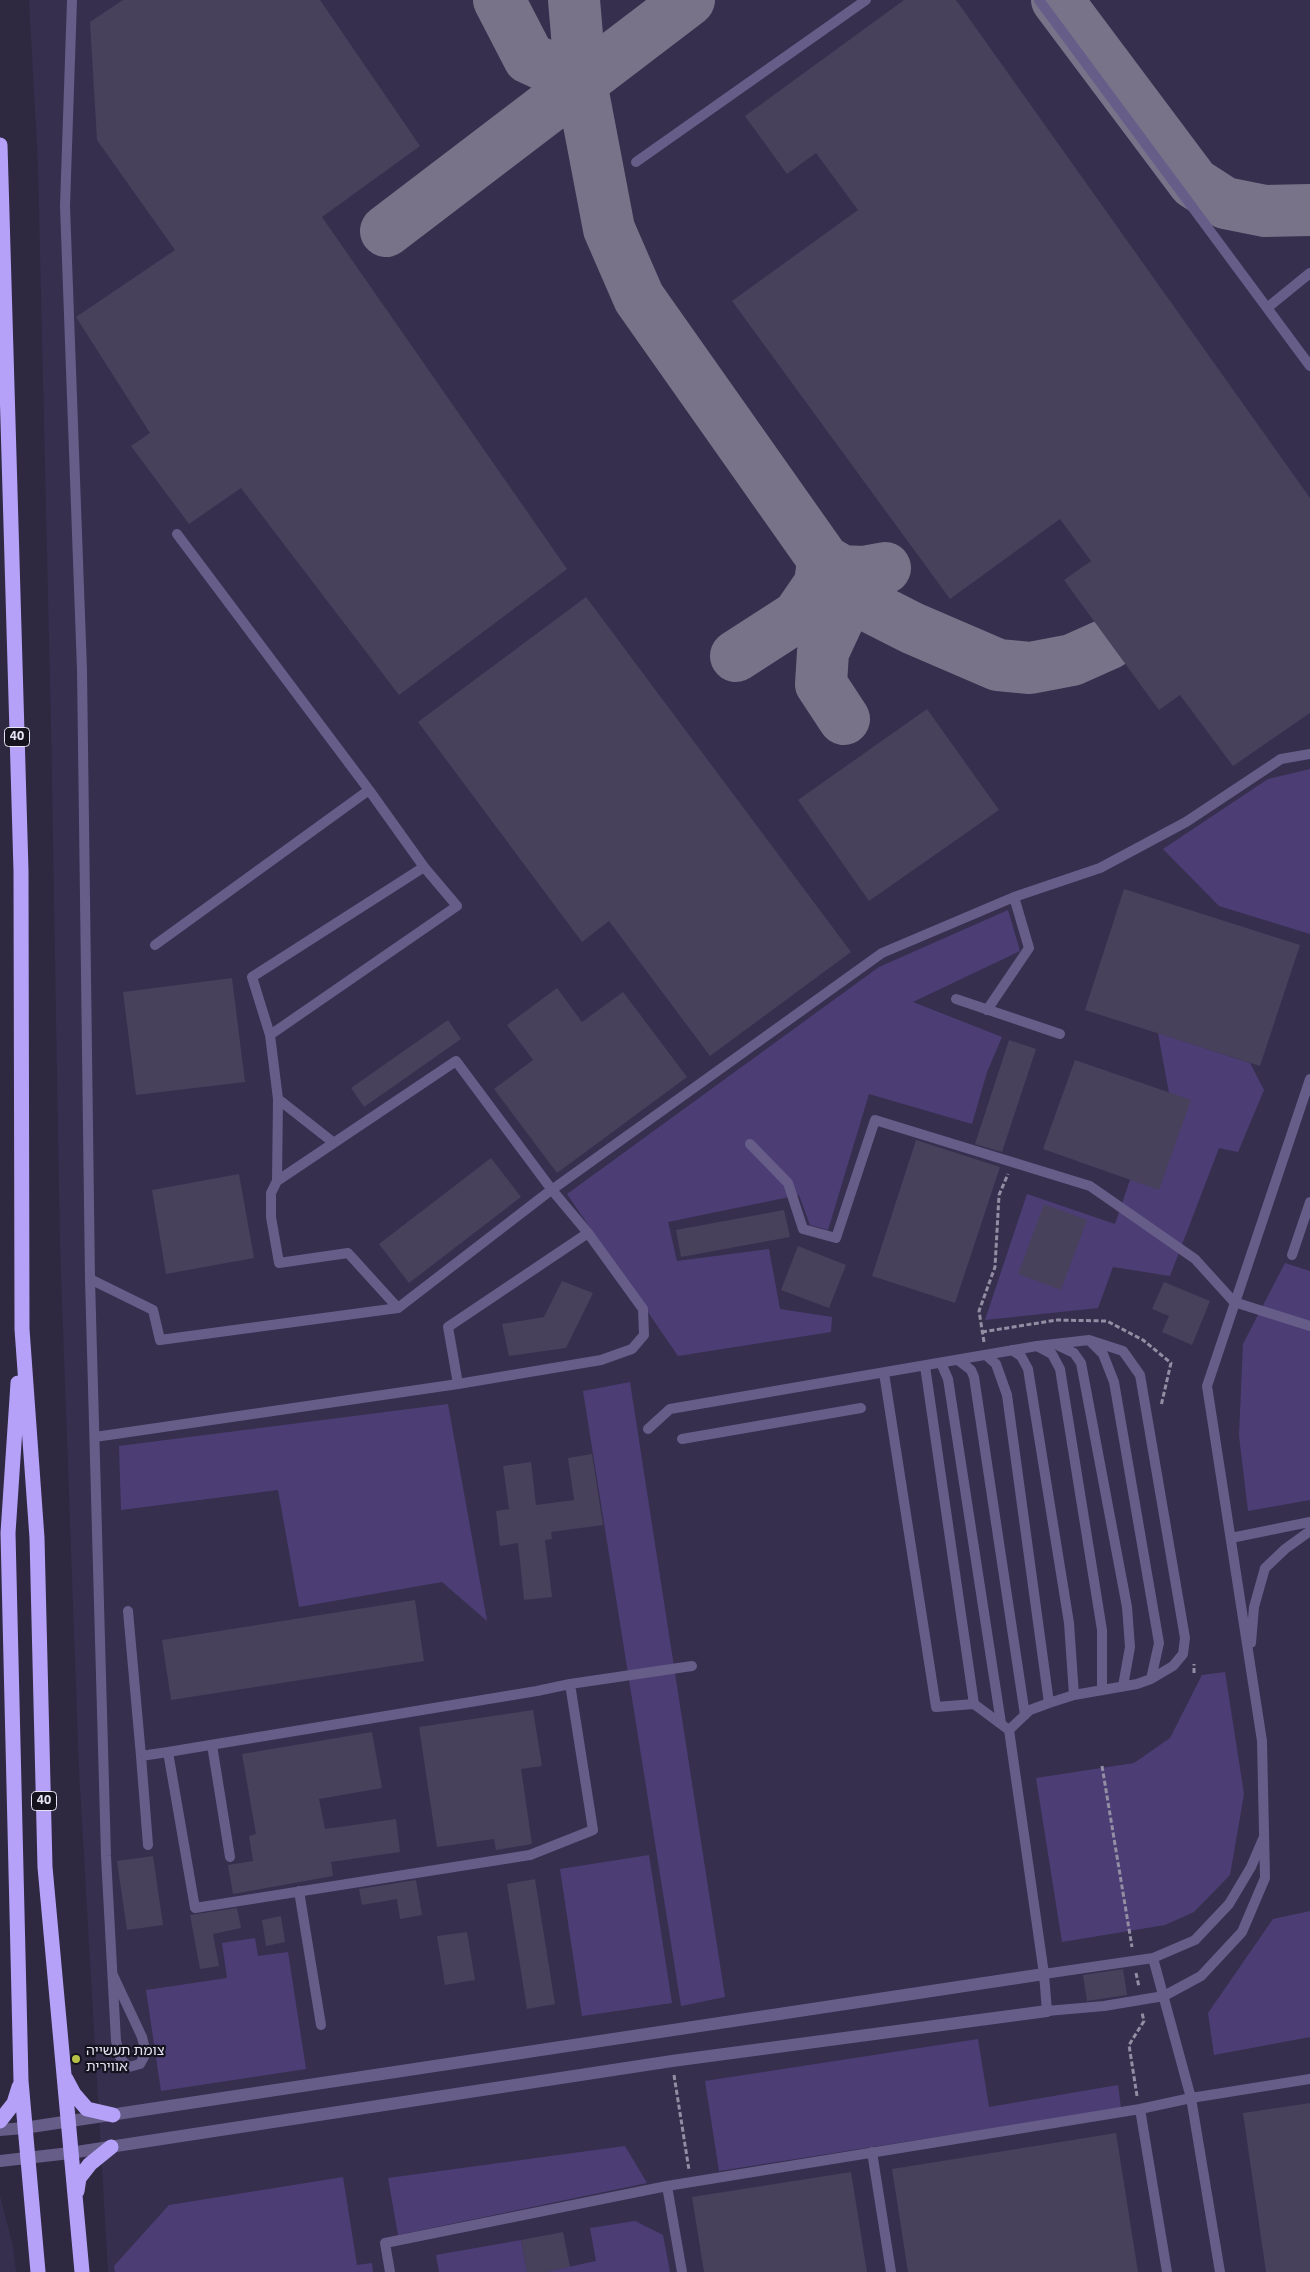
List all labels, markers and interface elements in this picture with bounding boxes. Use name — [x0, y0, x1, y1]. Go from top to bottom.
road number: 40 — [4, 728, 30, 746]
road number: 40 — [32, 1792, 56, 1810]
place label: צומת תעשייה אווירית — [86, 2043, 164, 2076]
marker: צומת תעשייה אווירית — [70, 2053, 82, 2065]

